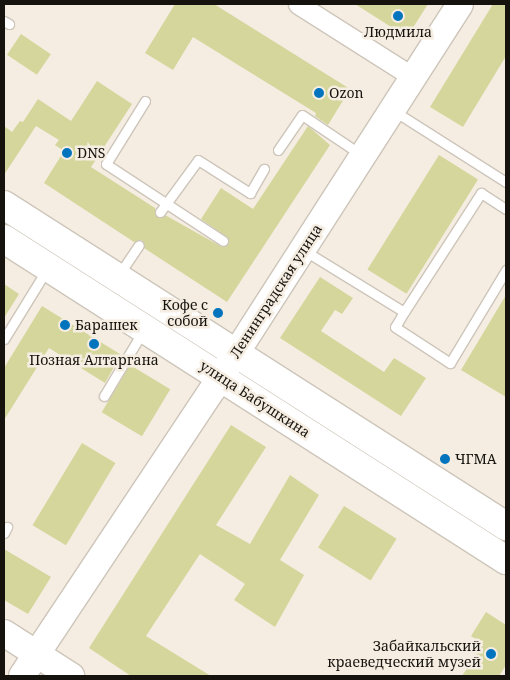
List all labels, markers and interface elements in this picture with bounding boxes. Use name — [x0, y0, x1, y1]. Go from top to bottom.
marker: Людмила — [392, 10, 404, 22]
place label: Людмила — [364, 24, 432, 40]
place label: Ozon — [329, 85, 364, 101]
marker: Ozon — [313, 87, 325, 99]
place label: DNS — [77, 145, 105, 161]
marker: DNS — [61, 147, 73, 159]
street label: Ленинградская улица — [226, 221, 326, 361]
place label: Кофе с собой — [162, 297, 208, 330]
marker: Кофе с собой — [212, 307, 224, 319]
place label: Барашек — [75, 317, 138, 333]
marker: Барашек — [59, 319, 71, 331]
marker: Позная Алтаргана — [88, 338, 100, 350]
place label: Позная Алтаргана — [29, 352, 159, 368]
street label: улица Бабушкина — [197, 357, 313, 441]
place label: ЧГМА — [455, 451, 497, 467]
marker: ЧГМА — [439, 453, 451, 465]
place label: Забайкальский краеведческий музей — [327, 638, 481, 670]
marker: Забайкальский краеведческий музей — [485, 648, 497, 660]

